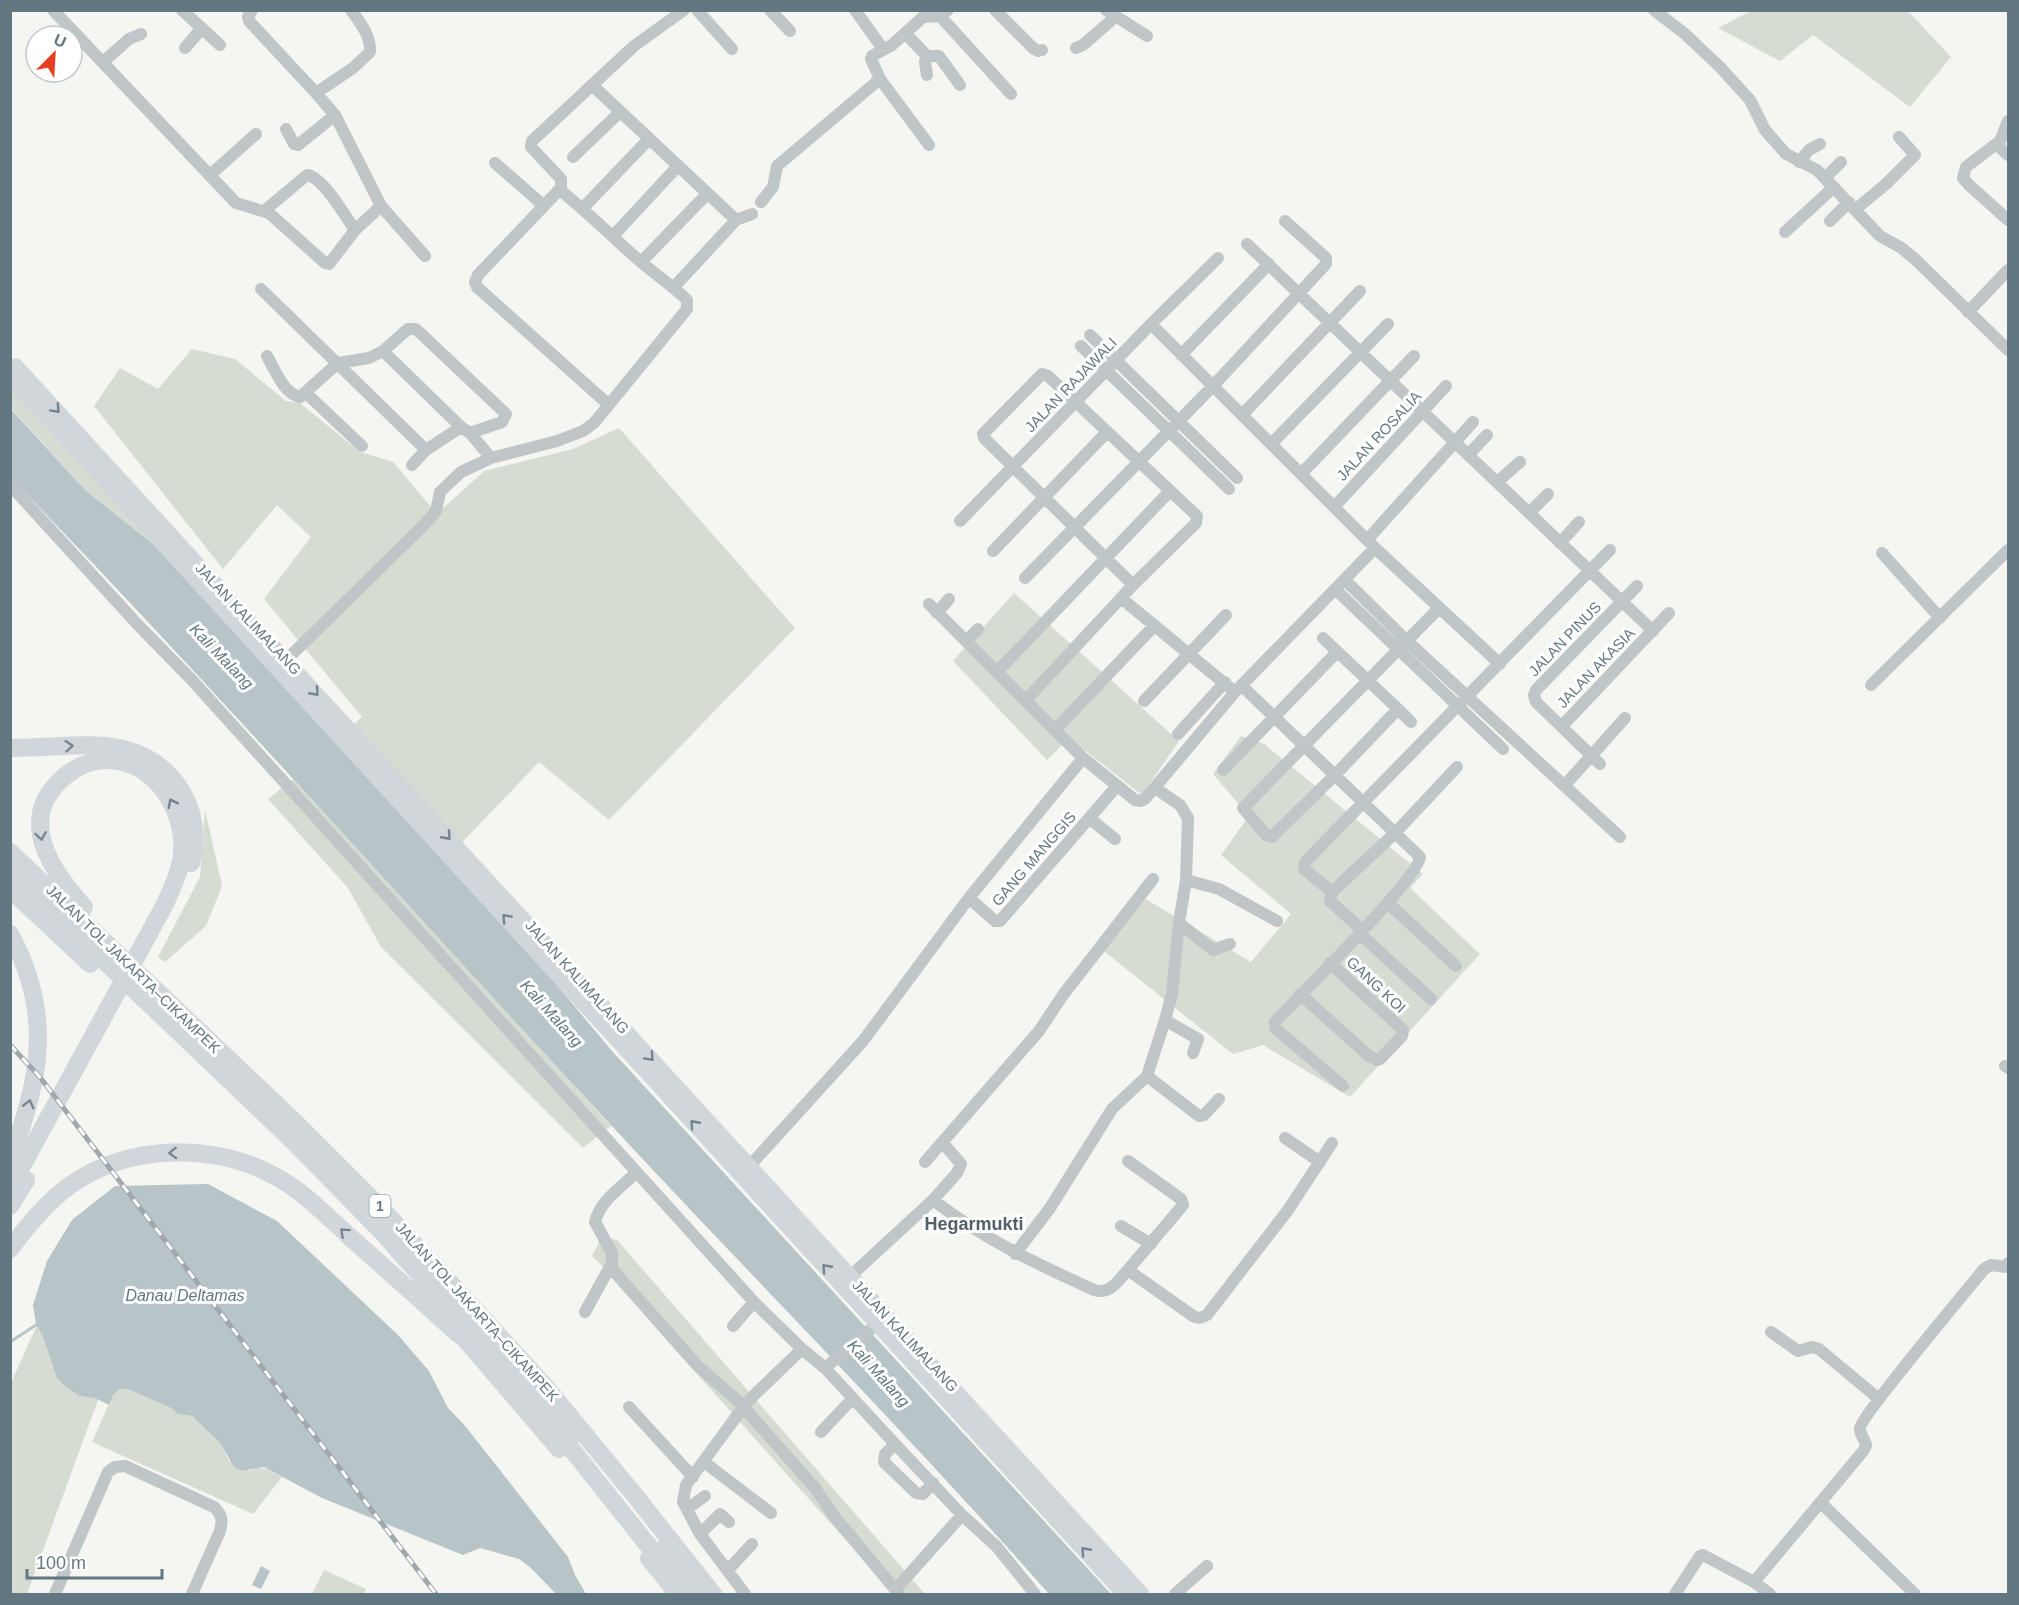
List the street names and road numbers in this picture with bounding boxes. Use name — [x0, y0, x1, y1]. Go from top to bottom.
street label: JALAN RAJAWALI — [1021, 334, 1120, 435]
street label: JALAN ROSALIA — [1333, 387, 1424, 484]
street label: JALAN KALIMALANG — [192, 559, 305, 678]
street label: JALAN PINUS — [1525, 598, 1604, 679]
street label: JALAN AKASIA — [1553, 624, 1638, 711]
street label: GANG MANGGIS — [988, 808, 1079, 909]
street label: JALAN TOL JAKARTA–CIKAMPEK — [43, 881, 224, 1056]
street label: JALAN KALIMALANG — [522, 916, 633, 1037]
street label: GANG KOI — [1343, 953, 1409, 1016]
road number: 1 — [370, 1195, 391, 1217]
street label: JALAN TOL JAKARTA–CIKAMPEK — [392, 1219, 562, 1405]
street label: JALAN KALIMALANG — [849, 1276, 962, 1395]

